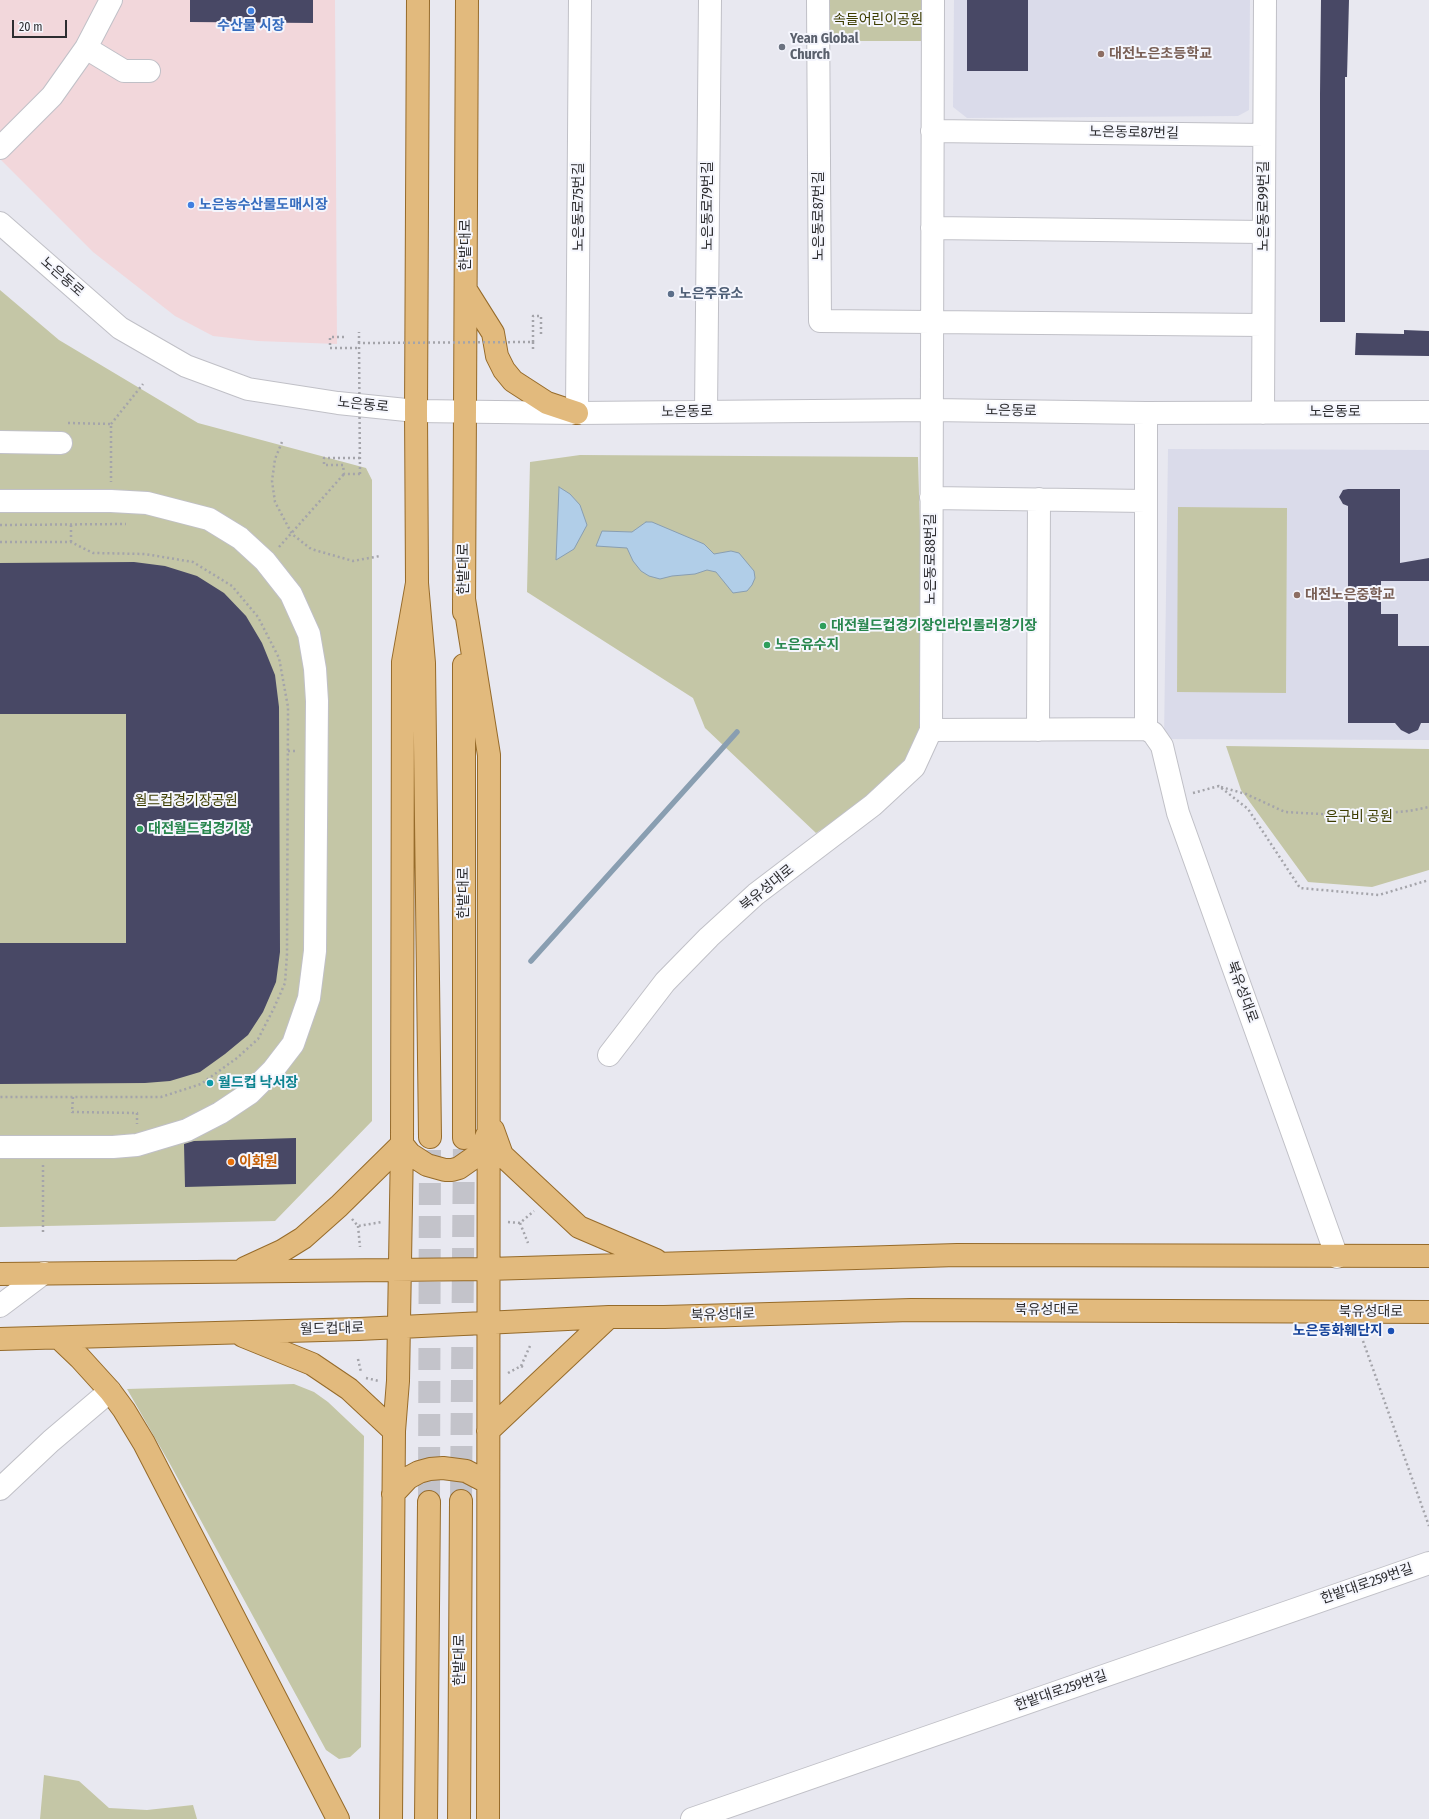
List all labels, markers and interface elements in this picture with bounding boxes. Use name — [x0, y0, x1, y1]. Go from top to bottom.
marker: 수산물 시장 — [246, 6, 256, 16]
scale bar — [14, 12, 69, 38]
park label: 속들어린이공원 — [833, 12, 923, 28]
place label: 수산물 시장 — [217, 18, 285, 34]
text: 20 m — [19, 20, 43, 34]
place label: Yean Global Church — [790, 31, 858, 64]
marker: Yean Global Church — [777, 42, 787, 52]
place label: 대전노은초등학교 — [1109, 46, 1212, 62]
marker: 대전노은초등학교 — [1096, 49, 1106, 59]
street label: 노은동로87번길 — [1089, 124, 1179, 142]
street label: 노은동로79번길 — [700, 161, 716, 251]
street label: 노은동로99번길 — [1256, 161, 1272, 251]
street label: 노은동로75번길 — [571, 162, 587, 252]
street label: 노은동로87번길 — [811, 171, 827, 261]
place label: 노은농수산물도매시장 — [199, 197, 328, 213]
marker: 노은농수산물도매시장 — [186, 200, 196, 210]
street label: 한밭대로 — [458, 219, 474, 271]
street label: 노은동로 — [37, 254, 87, 300]
place label: 노은주유소 — [679, 286, 743, 302]
marker: 노은주유소 — [666, 289, 676, 299]
street label: 노은동로 — [337, 394, 389, 416]
street label: 노은동로 — [985, 402, 1037, 420]
street label: 노은동로 — [661, 403, 713, 421]
street label: 노은동로 — [1309, 404, 1361, 420]
street label: 노은동로88번길 — [923, 513, 939, 605]
street label: 한밭대로 — [456, 543, 472, 595]
place label: 대전노은중학교 — [1305, 587, 1395, 603]
marker: 대전노은중학교 — [1292, 590, 1302, 600]
place label: 대전월드컵경기장인라인롤러경기장 — [831, 618, 1037, 634]
marker: 대전월드컵경기장인라인롤러경기장 — [818, 621, 828, 631]
place label: 노은유수지 — [775, 637, 839, 653]
marker: 노은유수지 — [762, 640, 772, 650]
park label: 월드컵경기장공원 — [134, 793, 238, 809]
park label: 은구비 공원 — [1325, 809, 1393, 825]
place label: 대전월드컵경기장 — [148, 821, 251, 837]
marker: 대전월드컵경기장 — [135, 824, 145, 834]
street label: 북유성대로 — [737, 861, 797, 915]
street label: 한밭대로 — [456, 867, 472, 919]
street label: 북유성대로 — [1223, 959, 1261, 1025]
place label: 월드컵 낙서장 — [218, 1075, 298, 1091]
marker: 월드컵 낙서장 — [205, 1078, 215, 1088]
place label: 이화원 — [239, 1154, 278, 1170]
marker: 이화원 — [226, 1157, 236, 1167]
street label: 북유성대로 — [1015, 1302, 1079, 1318]
street label: 북유성대로 — [1339, 1304, 1403, 1320]
street label: 북유성대로 — [691, 1305, 755, 1325]
street label: 월드컵대로 — [300, 1319, 364, 1339]
place label: 노은동화훼단지 — [1293, 1323, 1383, 1339]
marker: 노은동화훼단지 — [1386, 1326, 1396, 1336]
street label: 한밭대로259번길 — [1319, 1560, 1415, 1608]
street label: 한밭대로 — [452, 1634, 468, 1686]
street label: 한밭대로259번길 — [1013, 1667, 1109, 1715]

